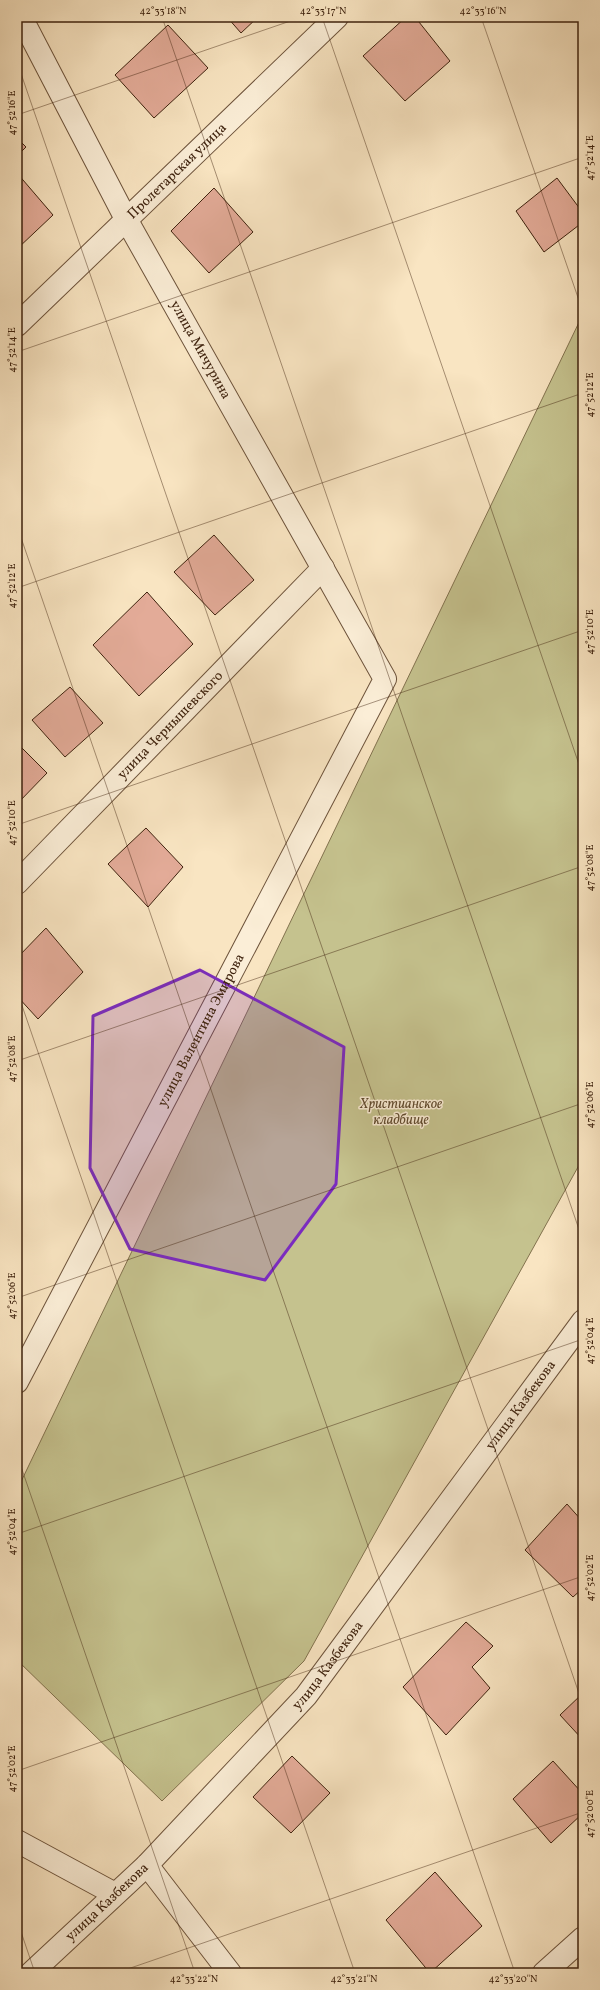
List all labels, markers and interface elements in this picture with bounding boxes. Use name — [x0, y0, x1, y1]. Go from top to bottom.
text: 42°33'18"N — [140, 4, 187, 18]
text: 42°33'17"N — [300, 4, 347, 18]
text: 42°33'16"N — [460, 4, 507, 18]
text: 47°52'16"E — [5, 91, 19, 135]
street label: Пролетарская улица — [123, 119, 231, 223]
text: 47°52'14"E — [583, 135, 597, 181]
street label: улица Мичурина — [165, 297, 235, 403]
text: 47°52'14"E — [5, 327, 19, 373]
text: 47°52'12"E — [583, 372, 597, 418]
text: 47°52'12"E — [5, 563, 19, 609]
text: 47°52'10"E — [583, 609, 597, 655]
street label: улица Чернышевского — [113, 667, 227, 784]
text: 47°52'10"E — [5, 800, 19, 846]
text: 47°52'08"E — [583, 845, 597, 891]
street label: улица Валентина Эмирова — [153, 950, 249, 1110]
text: 47°52'08"E — [5, 1036, 19, 1082]
text: 47°52'06"E — [583, 1082, 597, 1128]
park label: Христианское кладбище — [359, 1095, 442, 1130]
text: 47°52'06"E — [5, 1273, 19, 1319]
text: 47°52'04"E — [583, 1317, 597, 1365]
street label: улица Казбекова — [481, 1356, 560, 1454]
text: 47°52'04"E — [5, 1508, 19, 1556]
text: 47°52'02"E — [583, 1555, 597, 1601]
street label: улица Казбекова — [288, 1617, 368, 1714]
text: 47°52'02"E — [5, 1746, 19, 1792]
text: 47°52'00"E — [583, 1790, 597, 1838]
street label: улица Казбекова — [61, 1859, 153, 1946]
text: 42°33'22"N — [170, 1972, 219, 1986]
text: 42°33'21"N — [330, 1972, 378, 1986]
text: 42°33'20"N — [489, 1972, 538, 1986]

